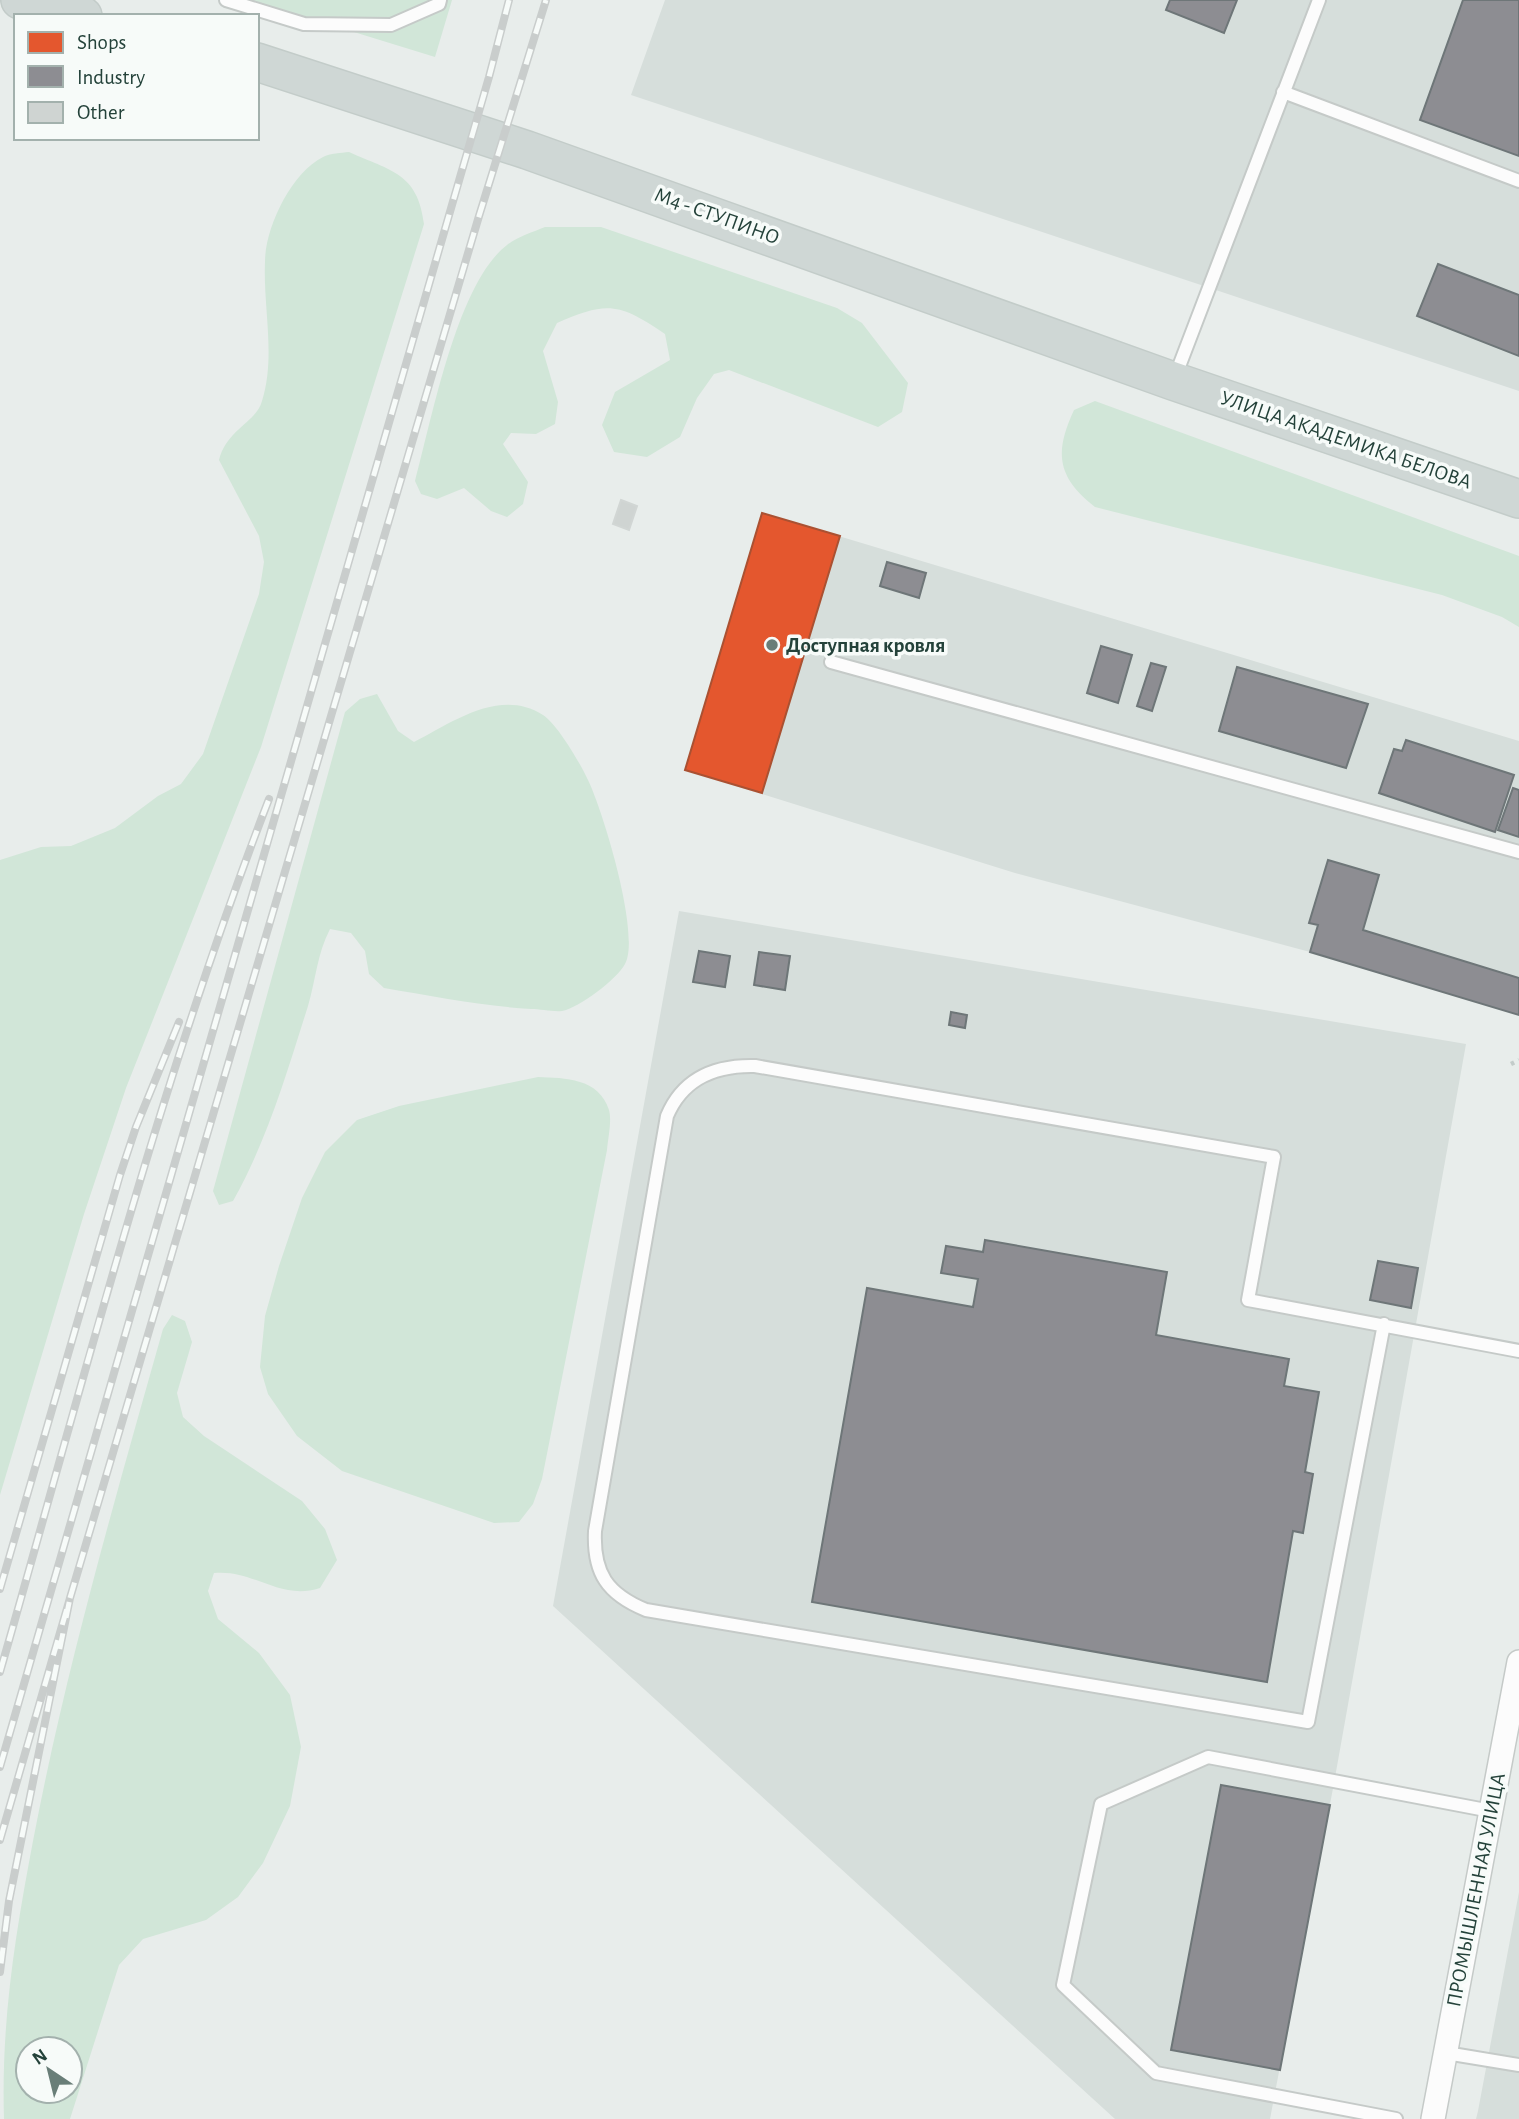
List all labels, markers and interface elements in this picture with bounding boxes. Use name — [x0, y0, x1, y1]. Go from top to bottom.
legend — [14, 14, 259, 140]
text: Shops — [77, 32, 126, 53]
text: Industry — [77, 67, 145, 88]
text: Other — [77, 102, 125, 123]
street label: М4 - СТУПИНО — [652, 184, 782, 248]
street label: УЛИЦА АКАДЕМИКА БЕЛОВА — [1218, 387, 1474, 493]
place label: Доступная кровля — [786, 635, 945, 656]
marker: Доступная кровля — [764, 637, 780, 653]
street label: ПРОМЫШЛЕННАЯ УЛИЦА — [1443, 1771, 1509, 2009]
north arrow — [14, 2035, 84, 2105]
text: N — [29, 2046, 51, 2069]

